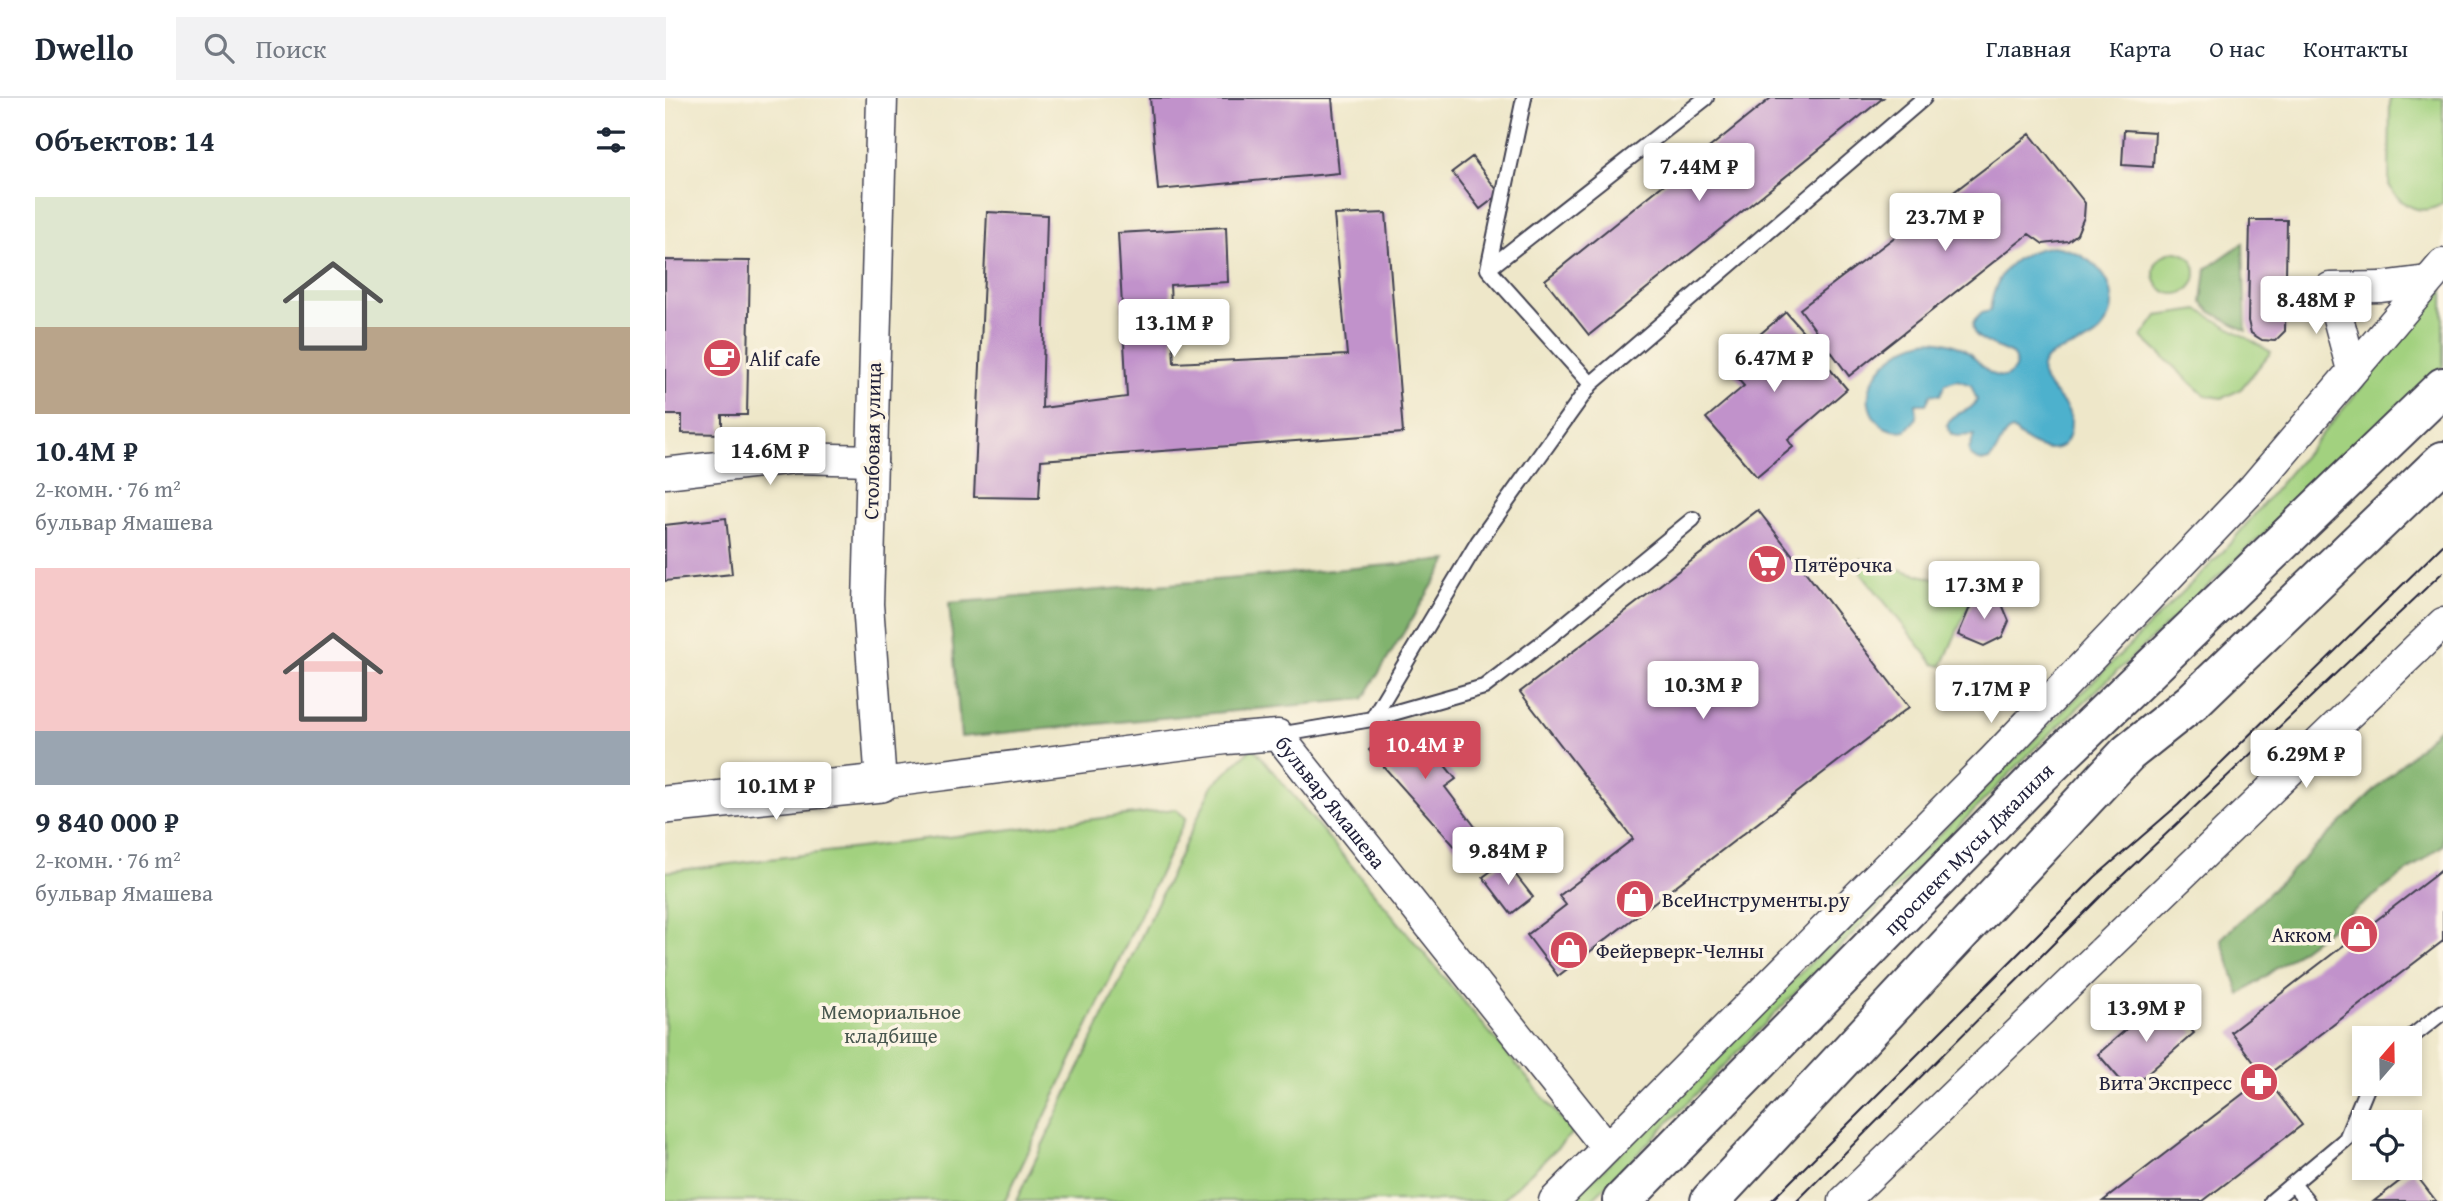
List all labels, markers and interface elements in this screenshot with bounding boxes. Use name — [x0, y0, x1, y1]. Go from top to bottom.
search box — [176, 17, 666, 80]
text: Dwello — [35, 24, 134, 72]
icon: search — [200, 29, 238, 67]
text: Поиск — [256, 29, 326, 68]
text: Главная — [1986, 31, 2071, 66]
text: Карта — [2109, 31, 2171, 66]
text: О нас — [2209, 31, 2265, 66]
text: Контакты — [2303, 31, 2408, 66]
text: Объектов: 14 — [35, 118, 215, 162]
icon: filters — [592, 121, 630, 159]
pin: 7.44M ₽ — [1634, 144, 1764, 203]
text: 7.44M ₽ — [1659, 149, 1739, 182]
pin: 23.7M ₽ — [1880, 194, 2010, 253]
text: 23.7M ₽ — [1905, 199, 1985, 232]
icon: home — [270, 243, 396, 369]
pin: 8.48M ₽ — [2251, 276, 2381, 336]
text: 8.48M ₽ — [2276, 282, 2356, 315]
pin: 13.1M ₽ — [1109, 300, 1239, 359]
text: 13.1M ₽ — [1134, 305, 1214, 338]
pin: 6.47M ₽ — [1709, 334, 1839, 394]
cafe icon: Alif cafe — [701, 337, 743, 379]
text: 6.47M ₽ — [1734, 340, 1814, 373]
place label: Alif cafe — [749, 343, 821, 374]
street label: Столбовая улица — [855, 362, 889, 520]
text: 10.4M ₽ — [35, 428, 138, 472]
pin: 14.6M ₽ — [705, 428, 835, 487]
text: 14.6M ₽ — [730, 433, 810, 466]
text: 2-комн. · 76 m² — [35, 472, 181, 505]
text: бульвар Ямашева — [35, 505, 213, 538]
supermarket icon: Пятёрочка — [1746, 543, 1788, 585]
place label: Пятёрочка — [1794, 549, 1892, 580]
pin: 17.3M ₽ — [1919, 561, 2049, 621]
text: 17.3M ₽ — [1944, 567, 2024, 600]
icon: home — [270, 614, 396, 740]
pin: 10.3M ₽ — [1638, 662, 1768, 721]
pin: 7.17M ₽ — [1926, 666, 2056, 725]
text: 10.3M ₽ — [1663, 667, 1743, 700]
text: 7.17M ₽ — [1951, 671, 2031, 704]
pin: 10.4M ₽ — [1360, 722, 1490, 781]
text: 10.4M ₽ — [1385, 727, 1465, 760]
street label: бульвар Ямашева — [1268, 729, 1394, 875]
pin: 6.29M ₽ — [2241, 730, 2371, 790]
text: 6.29M ₽ — [2266, 736, 2346, 769]
street label: проспект Мусы Джалиля — [1876, 755, 2060, 942]
pin: 10.1M ₽ — [711, 762, 841, 822]
text: 10.1M ₽ — [736, 768, 816, 801]
text: 9 840 000 ₽ — [35, 799, 179, 843]
pin: 9.84M ₽ — [1443, 828, 1573, 887]
text: 9.84M ₽ — [1468, 833, 1548, 866]
text: 2-комн. · 76 m² — [35, 843, 181, 876]
text: бульвар Ямашева — [35, 876, 213, 909]
shop icon: ВсеИнструменты.ру — [1614, 878, 1656, 920]
place label: ВсеИнструменты.ру — [1662, 884, 1850, 915]
shop icon: Акком — [2338, 913, 2380, 955]
place label: Акком — [2272, 919, 2332, 950]
shop icon: Фейерверк-Челны — [1548, 929, 1590, 971]
place label: Фейерверк-Челны — [1596, 935, 1764, 966]
pin: 13.9M ₽ — [2081, 984, 2211, 1044]
text: 13.9M ₽ — [2106, 990, 2186, 1023]
park label: Мемориальное кладбище — [821, 996, 961, 1051]
north arrow — [2352, 1026, 2422, 1096]
map controls — [2352, 1026, 2422, 1180]
pharmacy icon: Вита Экспресс — [2238, 1061, 2280, 1103]
place label: Вита Экспресс — [2099, 1067, 2232, 1098]
button: locate — [2352, 1110, 2422, 1180]

